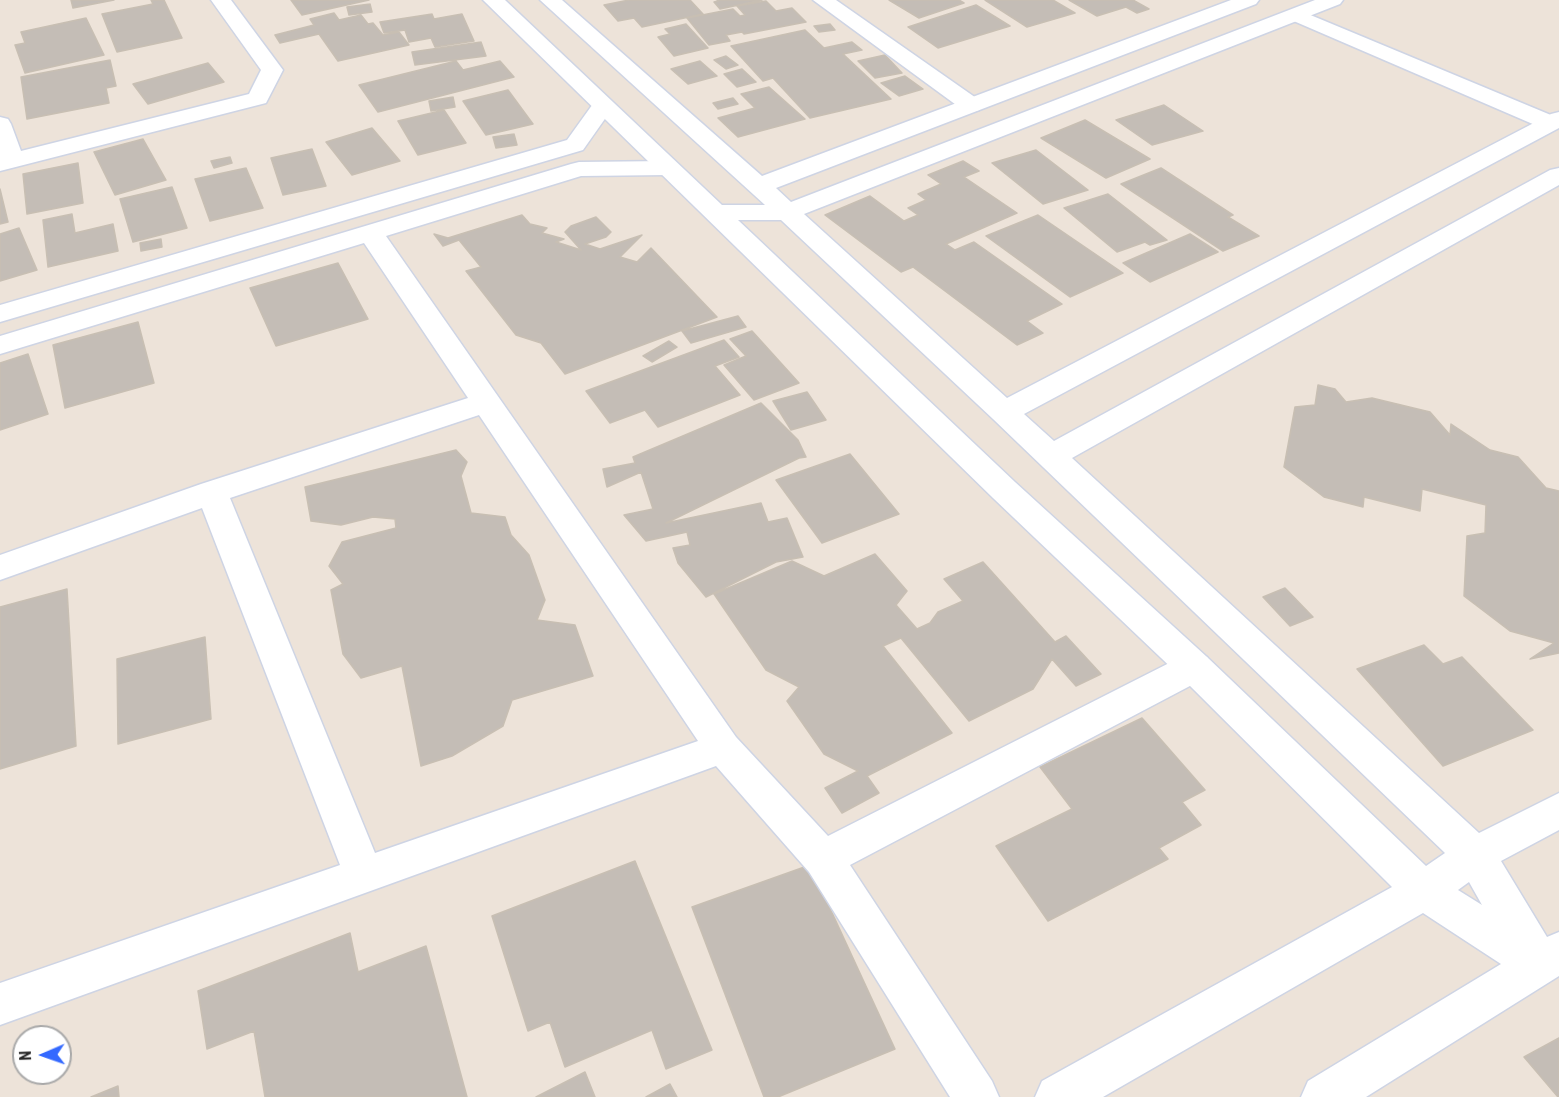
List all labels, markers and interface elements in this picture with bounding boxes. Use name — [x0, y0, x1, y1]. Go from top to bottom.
north arrow — [12, 1025, 72, 1085]
text: N — [16, 1050, 35, 1061]

